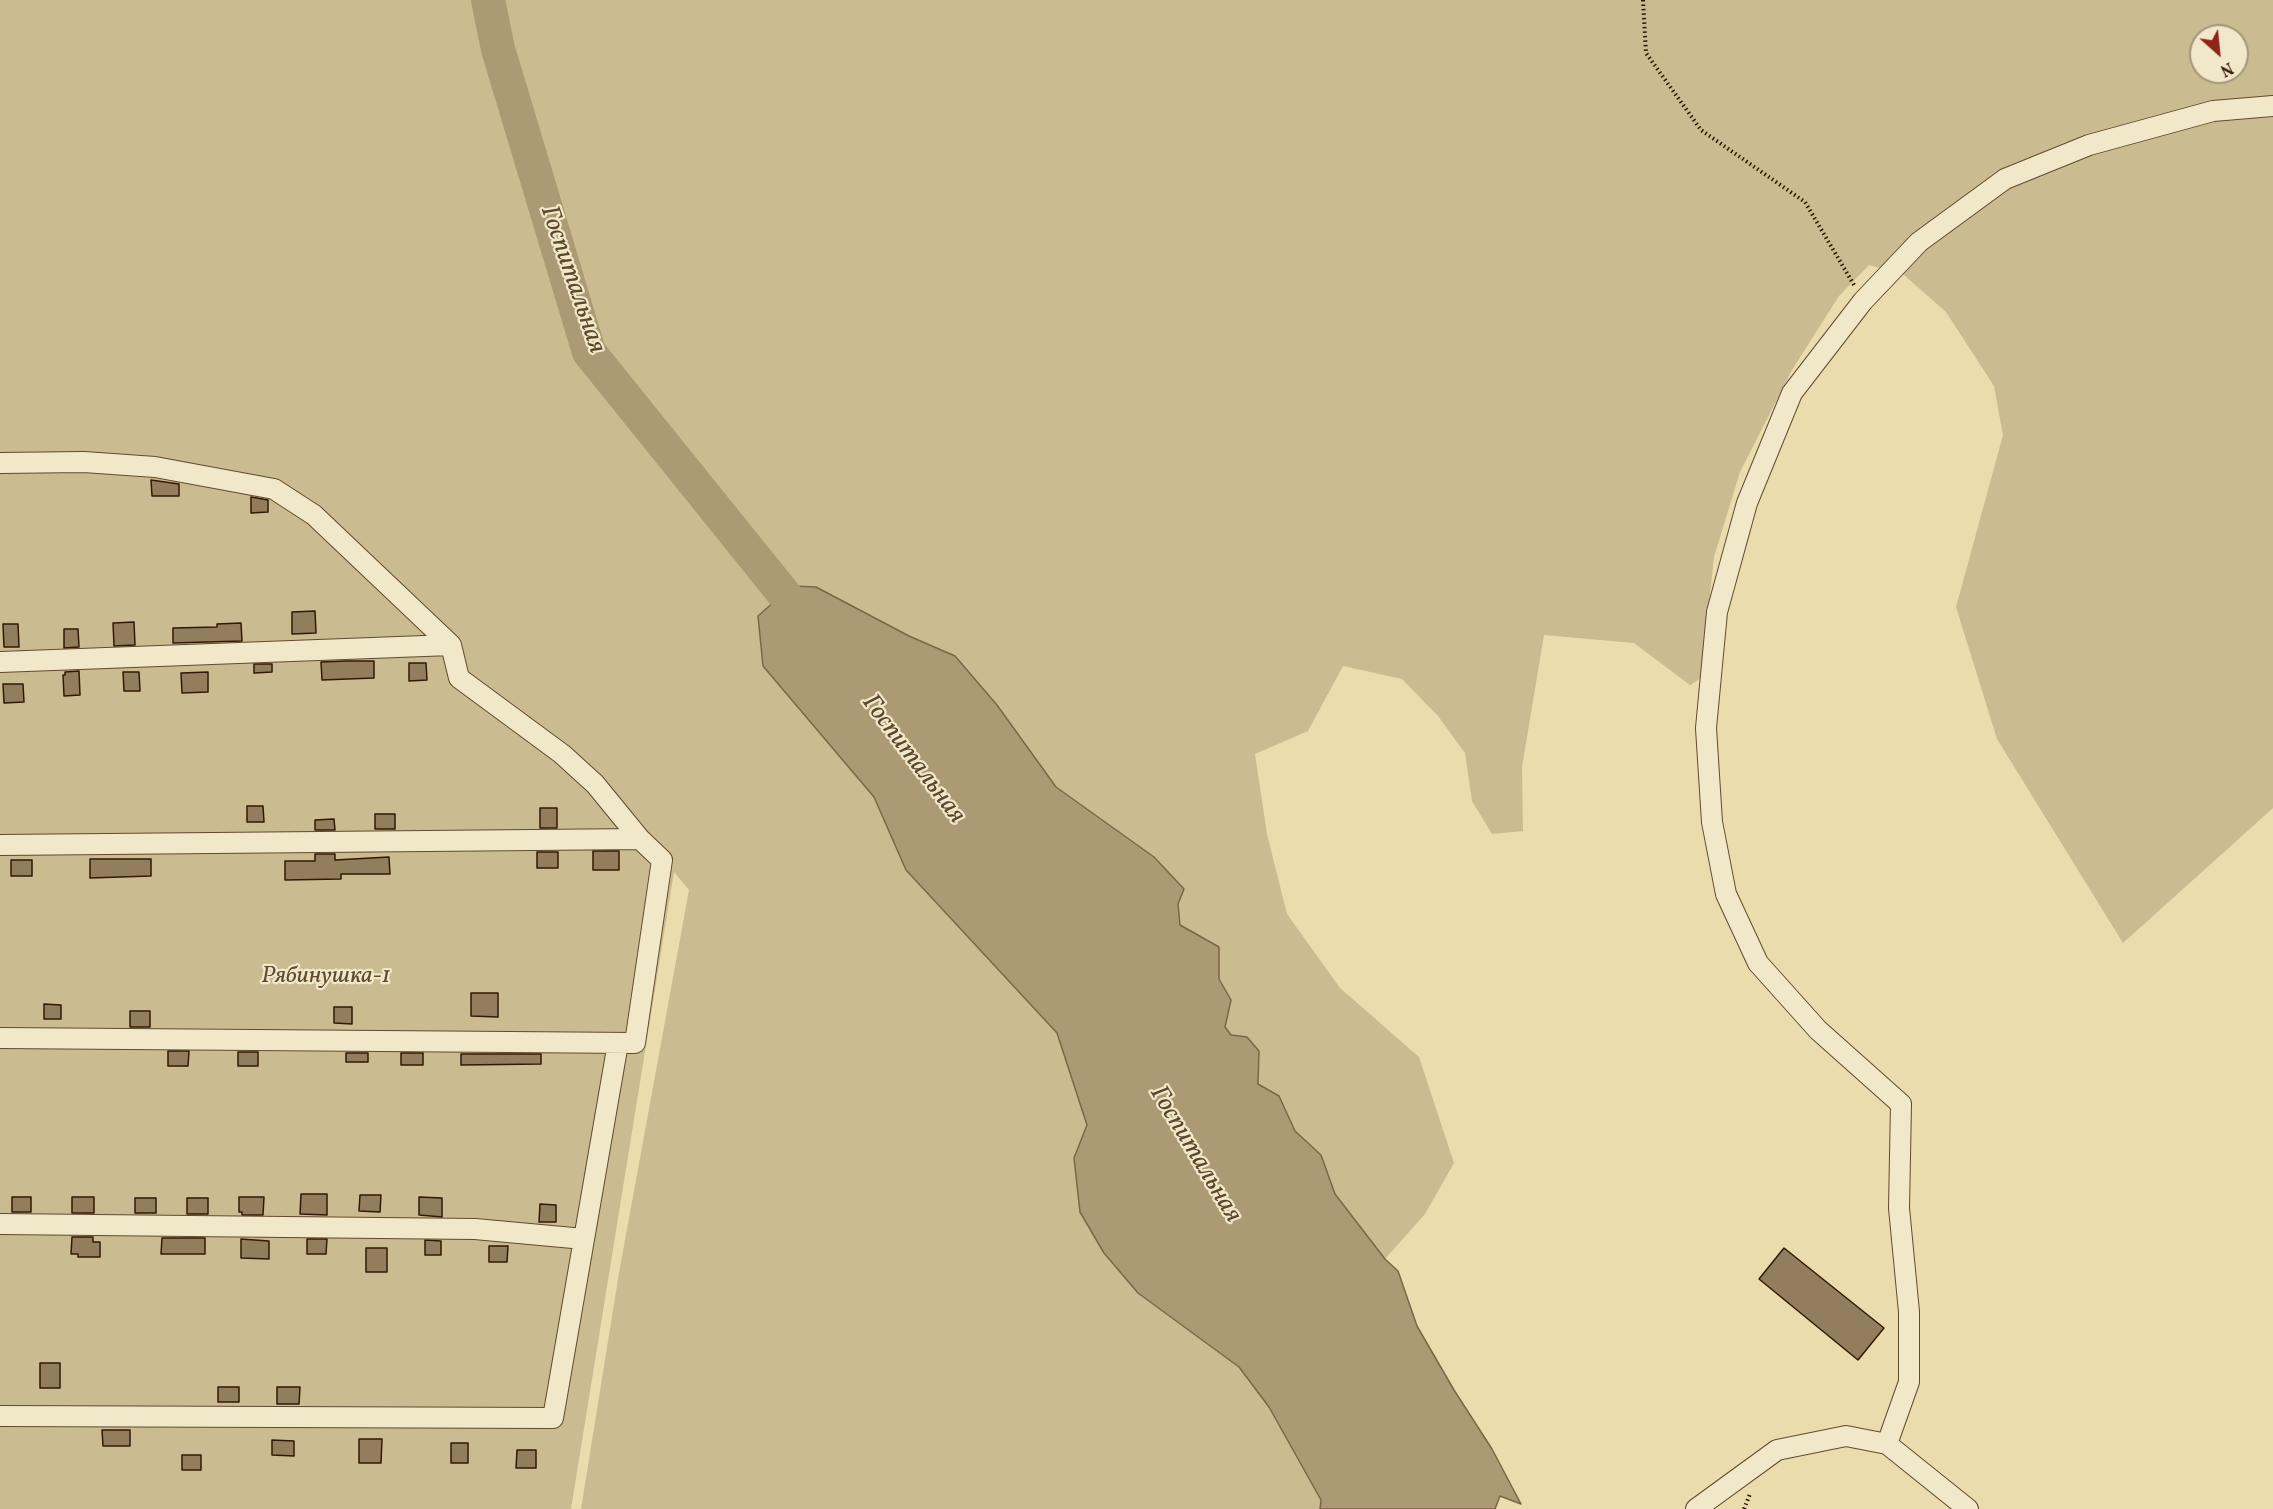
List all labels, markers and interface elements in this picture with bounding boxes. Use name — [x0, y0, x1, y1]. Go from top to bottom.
north arrow — [2189, 24, 2249, 84]
text: N — [2216, 56, 2236, 81]
water label: Госпитальная — [531, 202, 611, 358]
water label: Госпитальная — [853, 689, 971, 831]
park label: Рябинушка-1 — [261, 964, 391, 992]
water label: Госпитальная — [1141, 1081, 1247, 1229]

